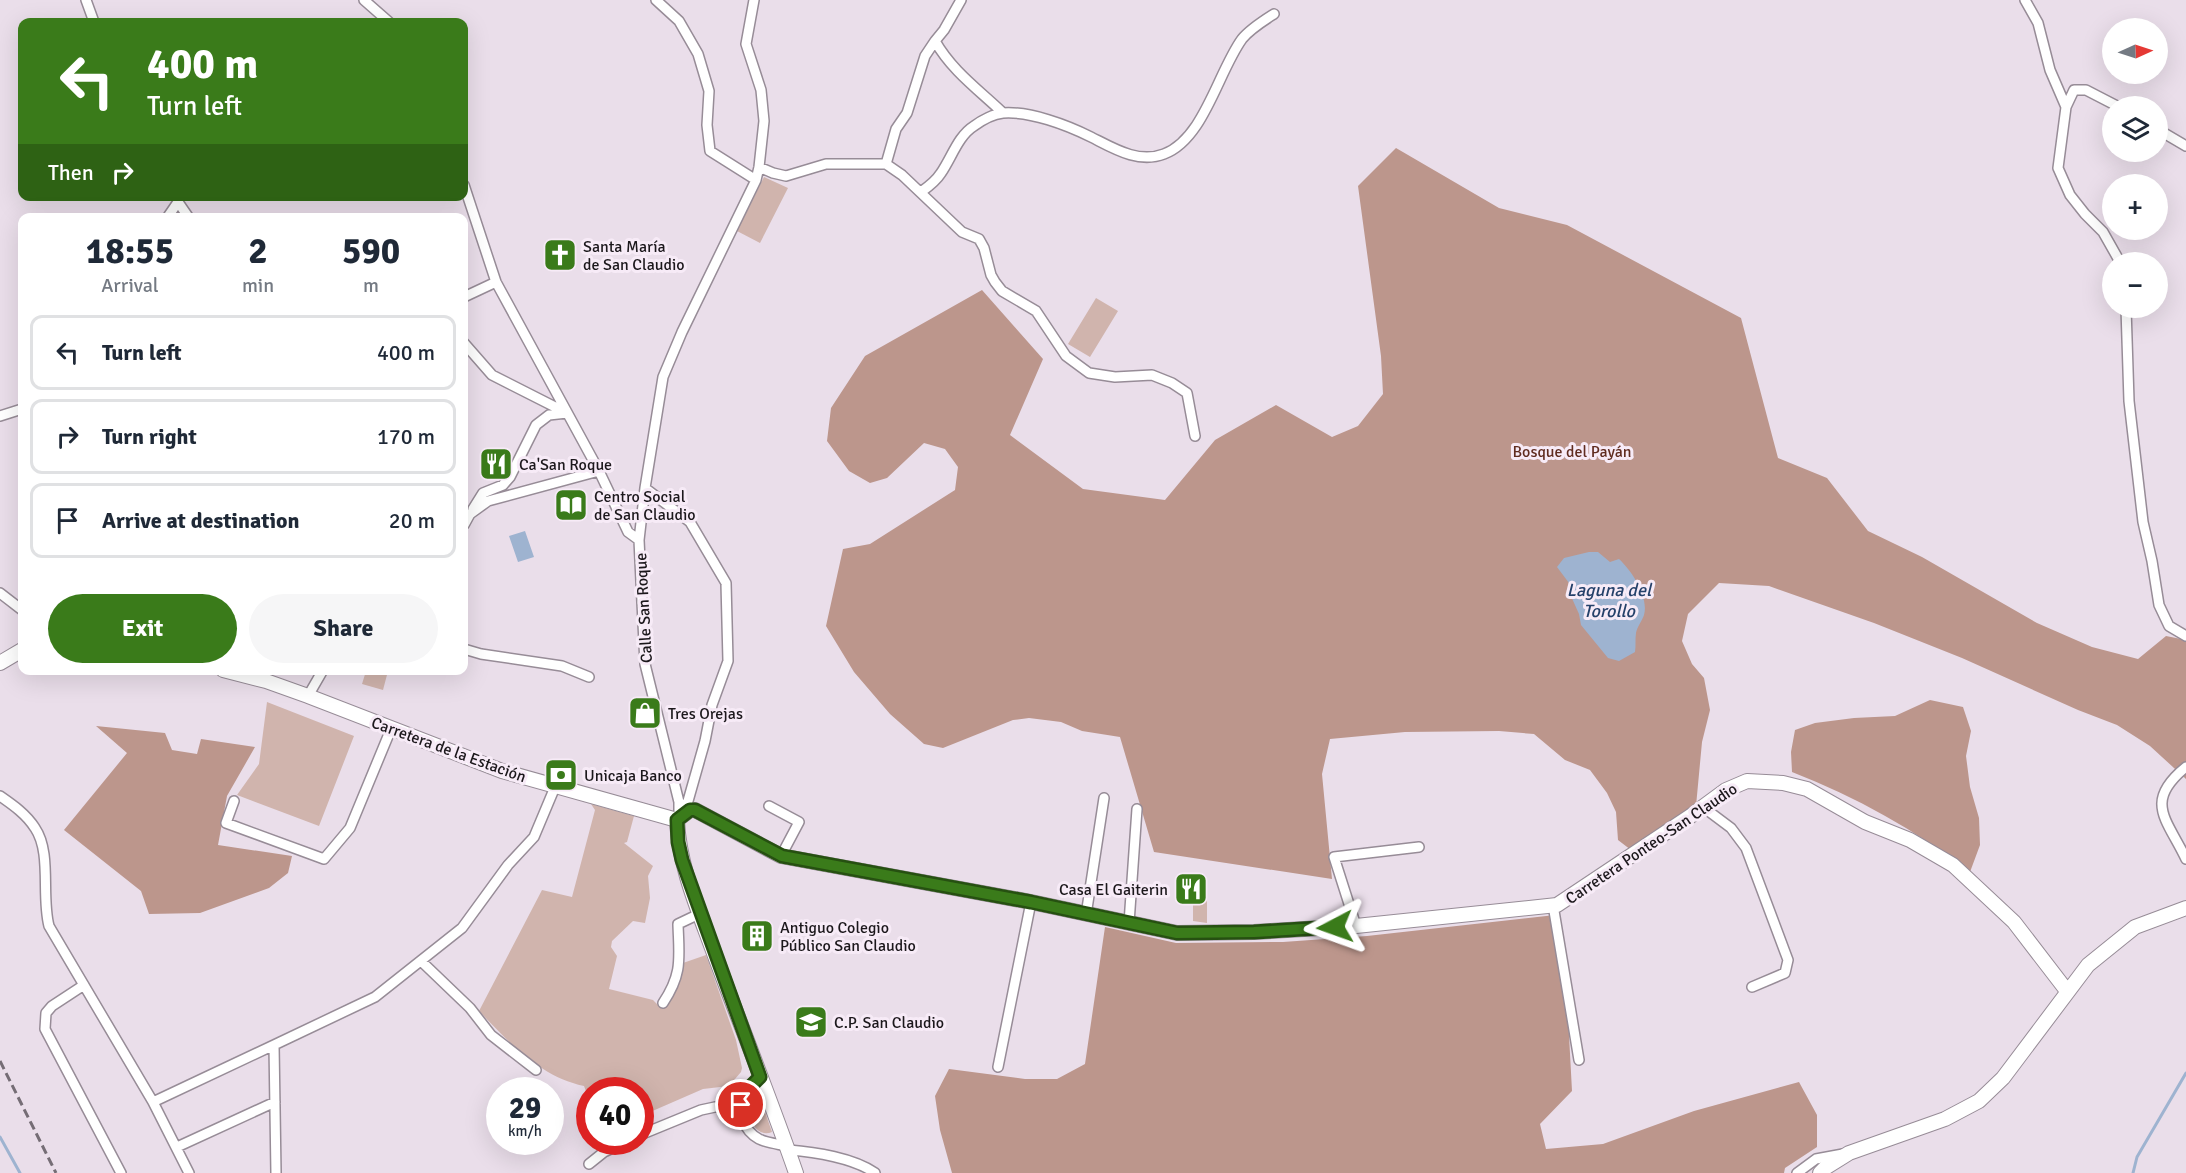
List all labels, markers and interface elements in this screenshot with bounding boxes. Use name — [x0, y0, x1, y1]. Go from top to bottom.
north arrow — [2102, 18, 2168, 84]
map controls — [2102, 18, 2168, 318]
text: 400 m — [147, 39, 258, 90]
icon: left — [48, 42, 126, 120]
text: Turn left — [147, 90, 242, 123]
button: layers — [2102, 96, 2168, 162]
icon: right — [106, 156, 139, 189]
text: Then — [48, 159, 94, 186]
button: + — [2102, 174, 2168, 240]
text: 18:55 — [86, 229, 174, 274]
text: 2 — [248, 229, 268, 274]
text: 590 — [342, 229, 400, 274]
church icon: Santa María de San Claudio — [542, 237, 578, 273]
place label: Santa María de San Claudio — [583, 237, 685, 275]
button: − — [2102, 252, 2168, 318]
text: Arrival — [101, 273, 159, 298]
text: min — [242, 273, 274, 298]
text: m — [363, 273, 379, 298]
icon: left — [51, 336, 84, 369]
text: Turn left — [102, 339, 182, 366]
text: 400 m — [377, 339, 435, 366]
icon: right — [51, 420, 84, 453]
text: Turn right — [102, 423, 197, 450]
text: 170 m — [377, 423, 435, 450]
park label: Bosque del Payán — [1512, 442, 1632, 462]
restaurant icon: Ca'San Roque — [478, 446, 514, 482]
place label: Ca'San Roque — [519, 455, 612, 475]
library icon: Centro Social de San Claudio — [553, 487, 589, 523]
place label: Centro Social de San Claudio — [594, 487, 696, 525]
icon: arrive — [51, 504, 84, 537]
text: Arrive at destination — [102, 507, 299, 534]
text: 20 m — [389, 507, 435, 534]
street label: Calle San Roque — [631, 552, 657, 664]
water label: Laguna del Torollo — [1567, 579, 1653, 622]
button: Exit — [48, 594, 237, 663]
button: Share — [249, 594, 438, 663]
shop icon: Tres Orejas — [627, 695, 663, 731]
place label: Tres Orejas — [668, 704, 743, 724]
street label: Carretera de la Estación — [369, 713, 529, 787]
bank icon: Unicaja Banco — [543, 757, 579, 793]
place label: Unicaja Banco — [584, 766, 682, 786]
street label: Carretera Ponteo-San Claudio — [1562, 779, 1741, 909]
restaurant icon: Casa El Gaiterin — [1173, 871, 1209, 907]
place label: Casa El Gaiterin — [1059, 880, 1168, 900]
position arrow — [1303, 895, 1367, 959]
building icon: Antiguo Colegio Público San Claudio — [739, 918, 775, 954]
place label: Antiguo Colegio Público San Claudio — [780, 918, 916, 956]
school or university icon: C.P. San Claudio — [793, 1004, 829, 1040]
place label: C.P. San Claudio — [834, 1013, 944, 1033]
speed limit sign: 40 — [576, 1077, 654, 1155]
pin — [715, 1079, 766, 1130]
icon: arrive — [724, 1088, 757, 1121]
text: 29 — [509, 1090, 541, 1127]
text: km/h — [508, 1122, 542, 1140]

